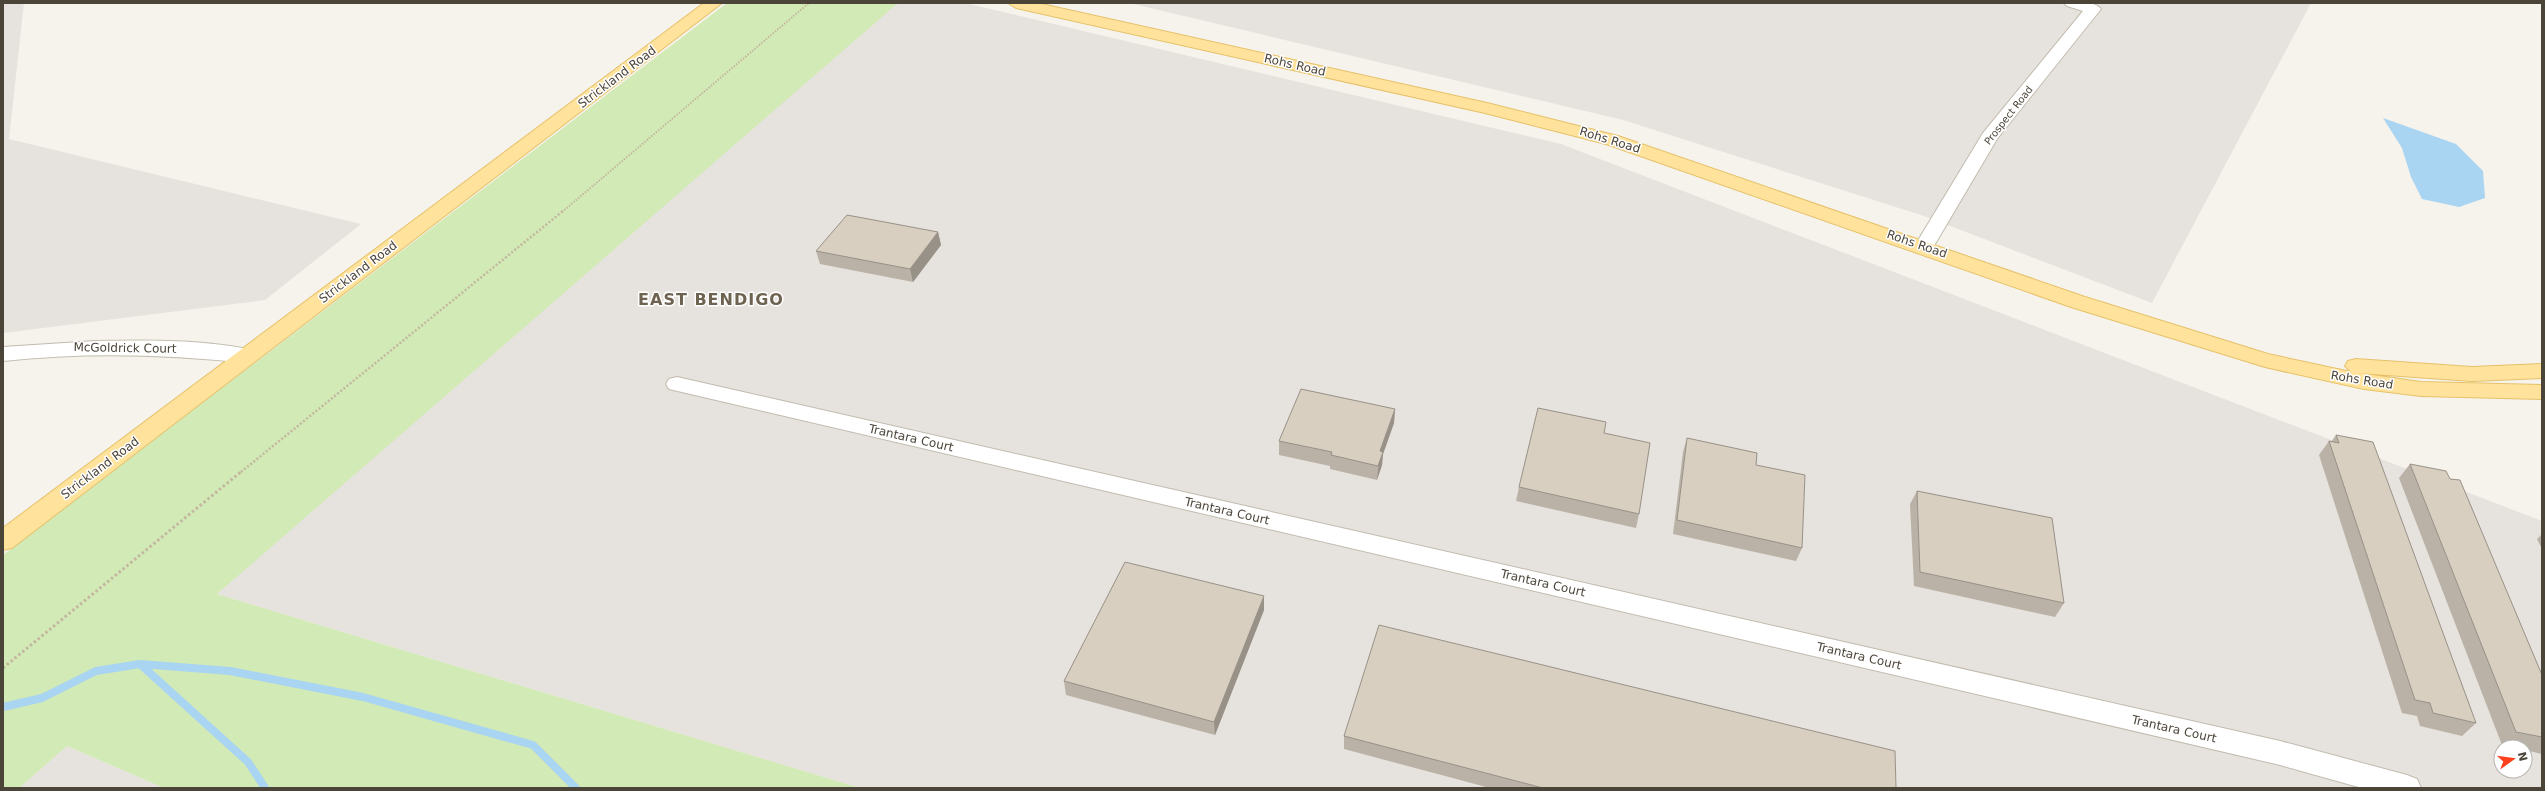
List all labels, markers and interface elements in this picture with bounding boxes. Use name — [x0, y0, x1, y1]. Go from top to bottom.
street label: Strickland Road — [575, 43, 659, 111]
street label: Rohs Road — [1263, 51, 1327, 79]
street label: Prospect Road — [1982, 84, 2035, 147]
street label: Rohs Road — [1578, 124, 1642, 156]
street label: Rohs Road — [1885, 227, 1949, 261]
street label: Strickland Road — [316, 238, 400, 306]
district label: EAST BENDIGO — [638, 290, 784, 309]
street label: McGoldrick Court — [73, 340, 177, 356]
street label: Rohs Road — [2330, 368, 2394, 392]
street label: Trantara Court — [866, 421, 955, 455]
street label: Strickland Road — [58, 434, 142, 502]
street label: Trantara Court — [1182, 494, 1271, 528]
street label: Trantara Court — [1498, 566, 1587, 600]
street label: Trantara Court — [1814, 639, 1903, 673]
street label: Trantara Court — [2129, 712, 2218, 746]
north arrow — [2493, 739, 2533, 779]
text: N — [2515, 751, 2530, 763]

